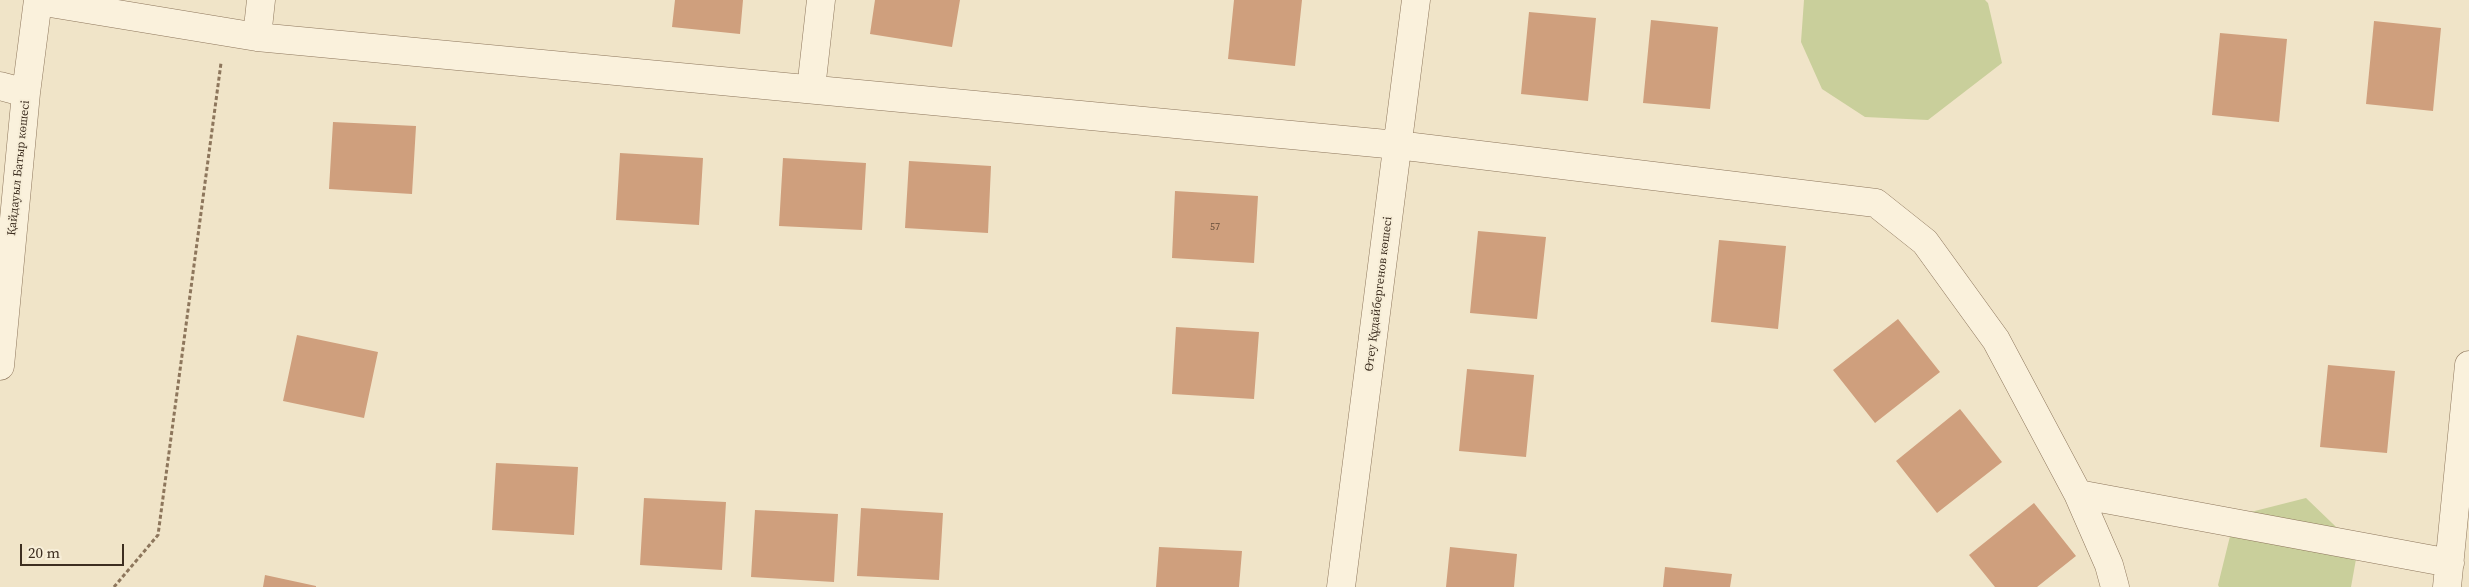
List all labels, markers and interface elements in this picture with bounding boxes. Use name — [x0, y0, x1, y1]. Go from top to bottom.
street label: Қайдауыл Батыр көшесі — [5, 100, 33, 236]
street label: Өтеу Құдайбергенов көшесі — [1362, 216, 1396, 372]
house number: 57 — [1210, 221, 1220, 233]
scale bar — [22, 534, 126, 566]
text: 20 m — [28, 542, 60, 563]

